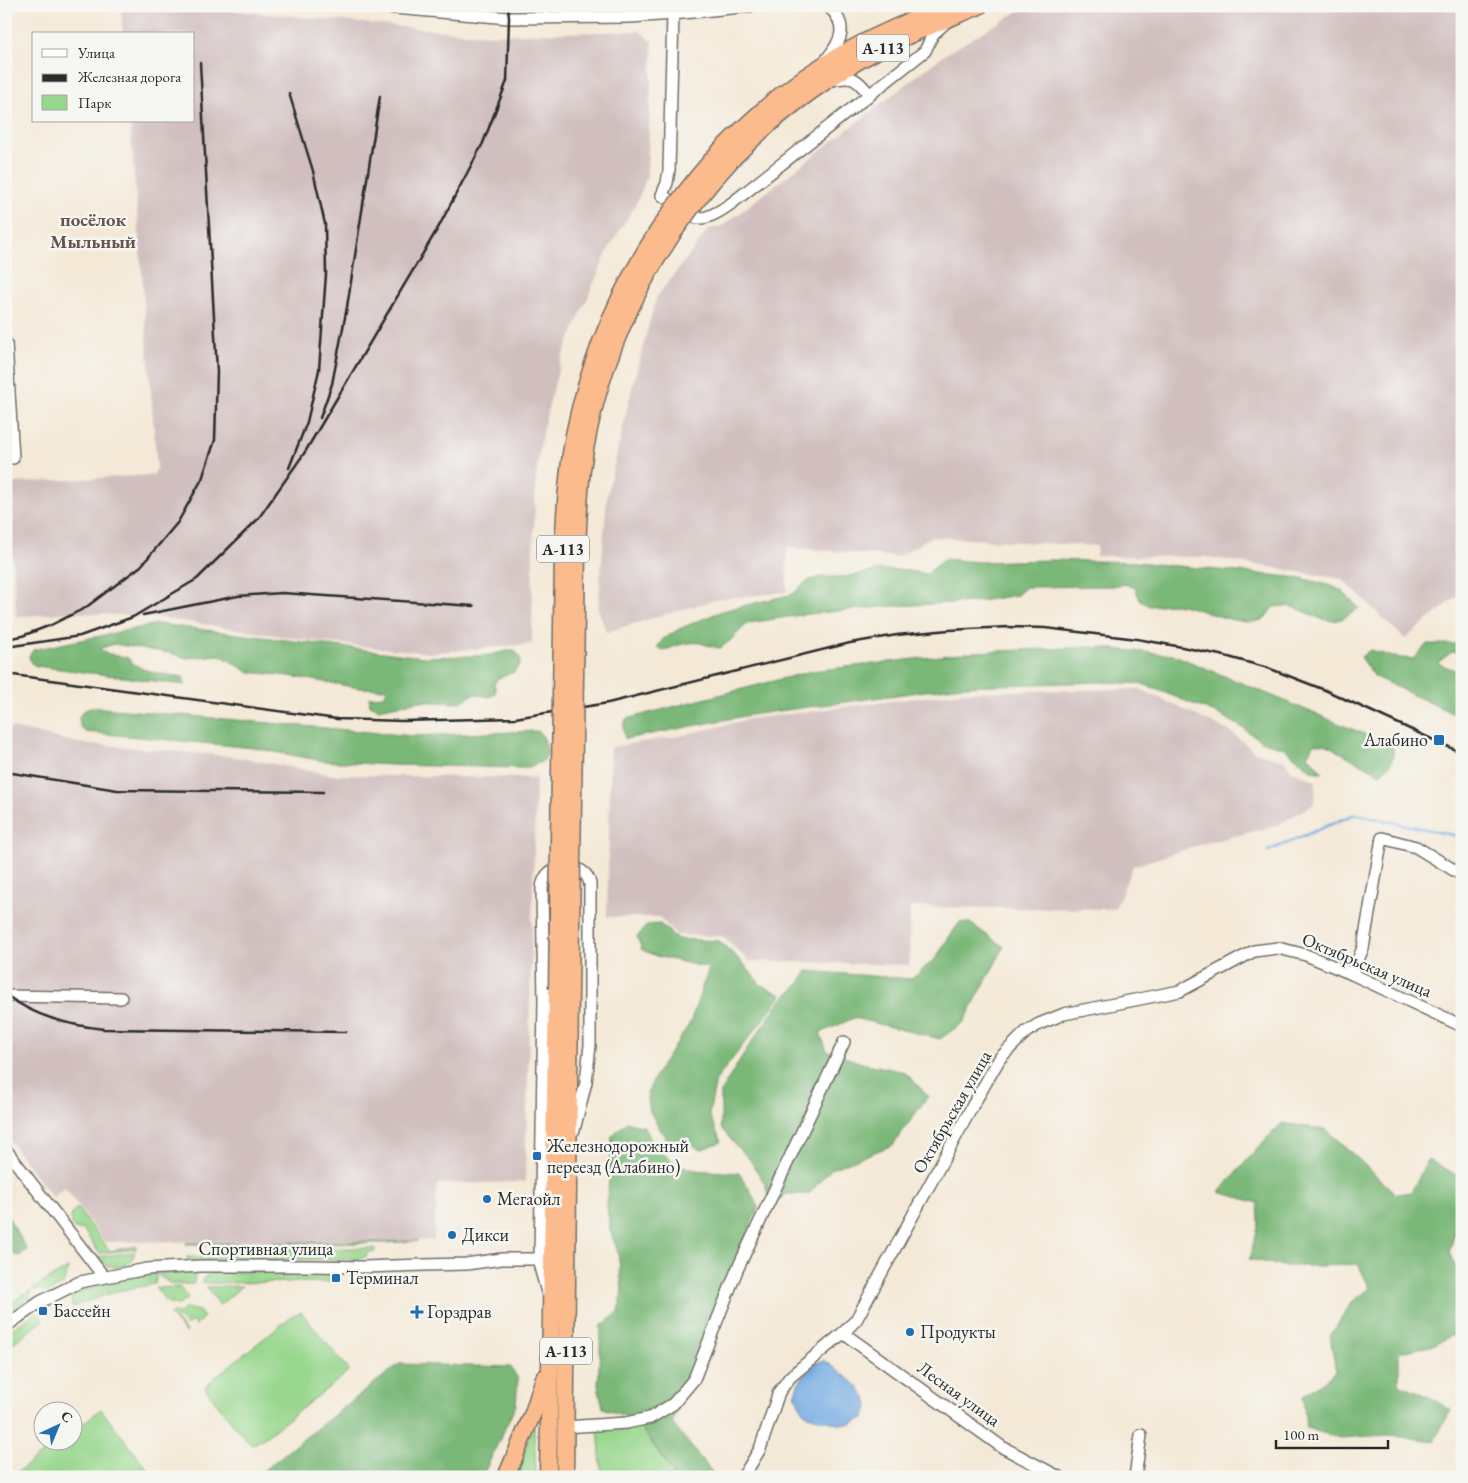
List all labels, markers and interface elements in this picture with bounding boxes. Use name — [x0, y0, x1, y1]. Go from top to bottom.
legend — [32, 32, 195, 122]
road number: А-113 — [857, 34, 909, 62]
text: Улица — [77, 43, 115, 62]
text: Железная дорога — [77, 67, 181, 86]
text: Парк — [78, 93, 111, 112]
district label: посёлок Мыльный — [50, 207, 136, 254]
road number: А-113 — [537, 536, 589, 562]
place label: Алабино — [1363, 728, 1428, 751]
marker: Алабино — [1432, 733, 1446, 747]
street label: Октябрьская улица — [1299, 927, 1436, 1003]
street label: Октябрьская улица — [907, 1045, 997, 1178]
place label: Железнодорожный переезд (Алабино) — [546, 1134, 690, 1178]
marker: Железнодорожный переезд (Алабино) — [531, 1150, 543, 1162]
place label: Мегаойл — [497, 1187, 561, 1210]
marker: Мегаойл — [481, 1193, 493, 1205]
place label: Дикси — [462, 1223, 509, 1246]
marker: Дикси — [446, 1229, 458, 1241]
street label: Спортивная улица — [199, 1237, 334, 1260]
place label: Терминал — [346, 1266, 419, 1289]
marker: Терминал — [330, 1272, 342, 1284]
place label: Бассейн — [53, 1299, 111, 1322]
place label: Горздрав — [427, 1300, 492, 1323]
marker: Бассейн — [37, 1305, 49, 1317]
marker: Горздрав — [411, 1306, 423, 1318]
place label: Продукты — [920, 1320, 996, 1343]
marker: Продукты — [904, 1326, 916, 1338]
road number: А-113 — [540, 1338, 592, 1364]
street label: Лесная улица — [913, 1356, 1006, 1432]
north arrow — [32, 1400, 82, 1450]
text: С — [57, 1407, 77, 1427]
scale bar — [1276, 1418, 1388, 1450]
text: 100 m — [1283, 1425, 1320, 1444]

